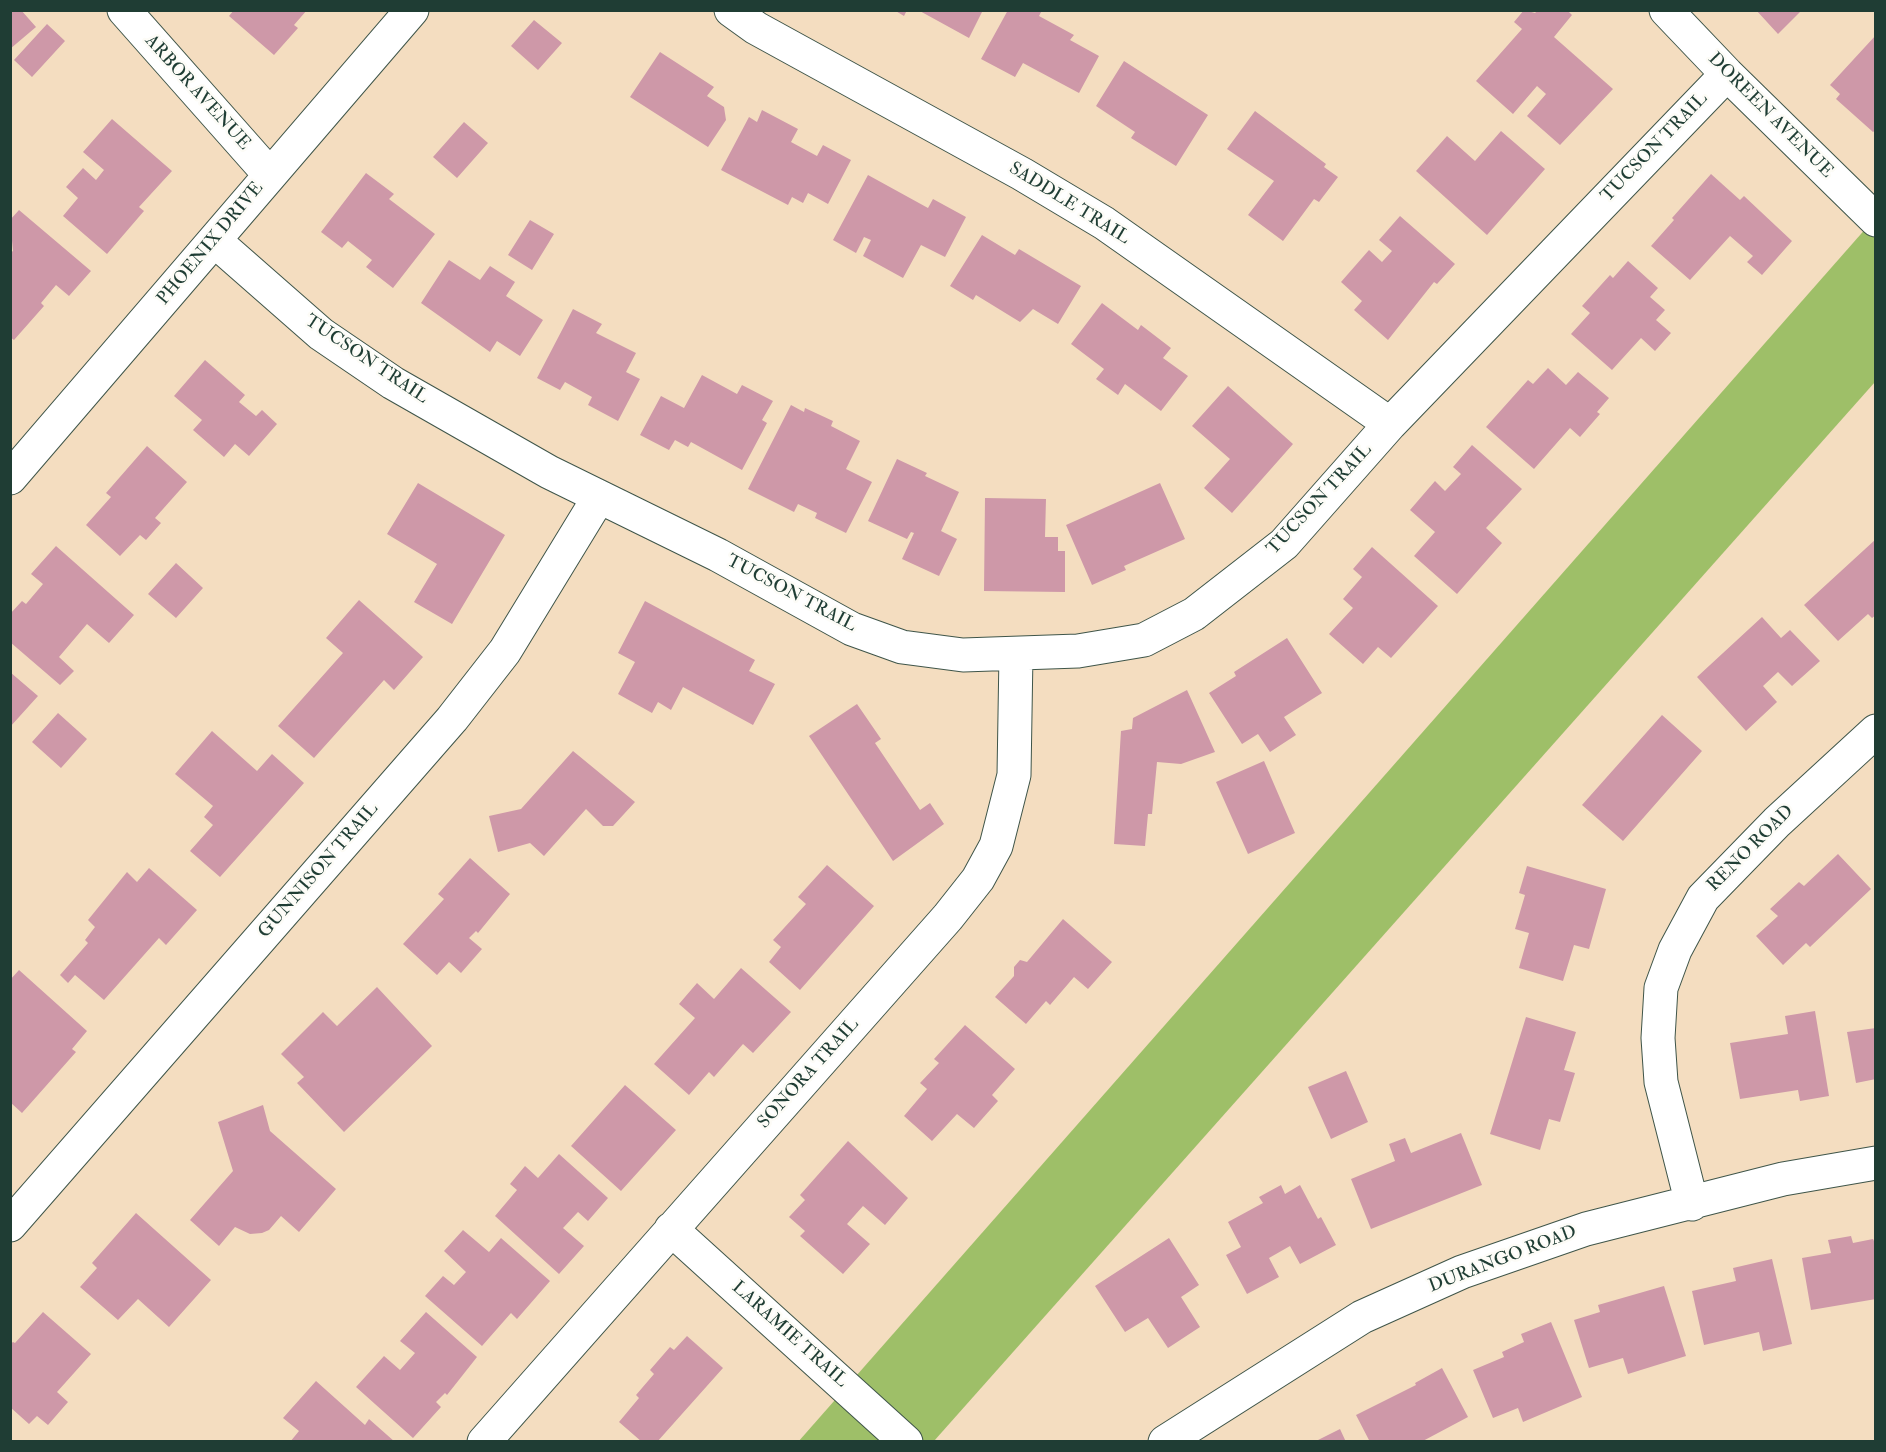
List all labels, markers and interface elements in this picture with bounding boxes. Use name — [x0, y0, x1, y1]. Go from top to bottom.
street label: ARBOR AVENUE — [140, 31, 254, 155]
street label: DOREEN AVENUE — [1703, 49, 1837, 183]
street label: TUCSON TRAIL — [1597, 89, 1713, 207]
street label: SADDLE TRAIL — [1005, 158, 1133, 250]
street label: PHOENIX DRIVE — [153, 178, 269, 310]
street label: TUCSON TRAIL — [300, 311, 432, 409]
street label: TUCSON TRAIL — [1263, 440, 1377, 560]
street label: TUCSON TRAIL — [722, 551, 860, 637]
street label: GUNNISON TRAIL — [254, 799, 384, 943]
street label: RENO ROAD — [1703, 801, 1799, 897]
street label: SONORA TRAIL — [754, 1014, 864, 1134]
street label: DURANGO ROAD — [1426, 1222, 1580, 1298]
street label: LARAMIE TRAIL — [727, 1277, 851, 1393]

